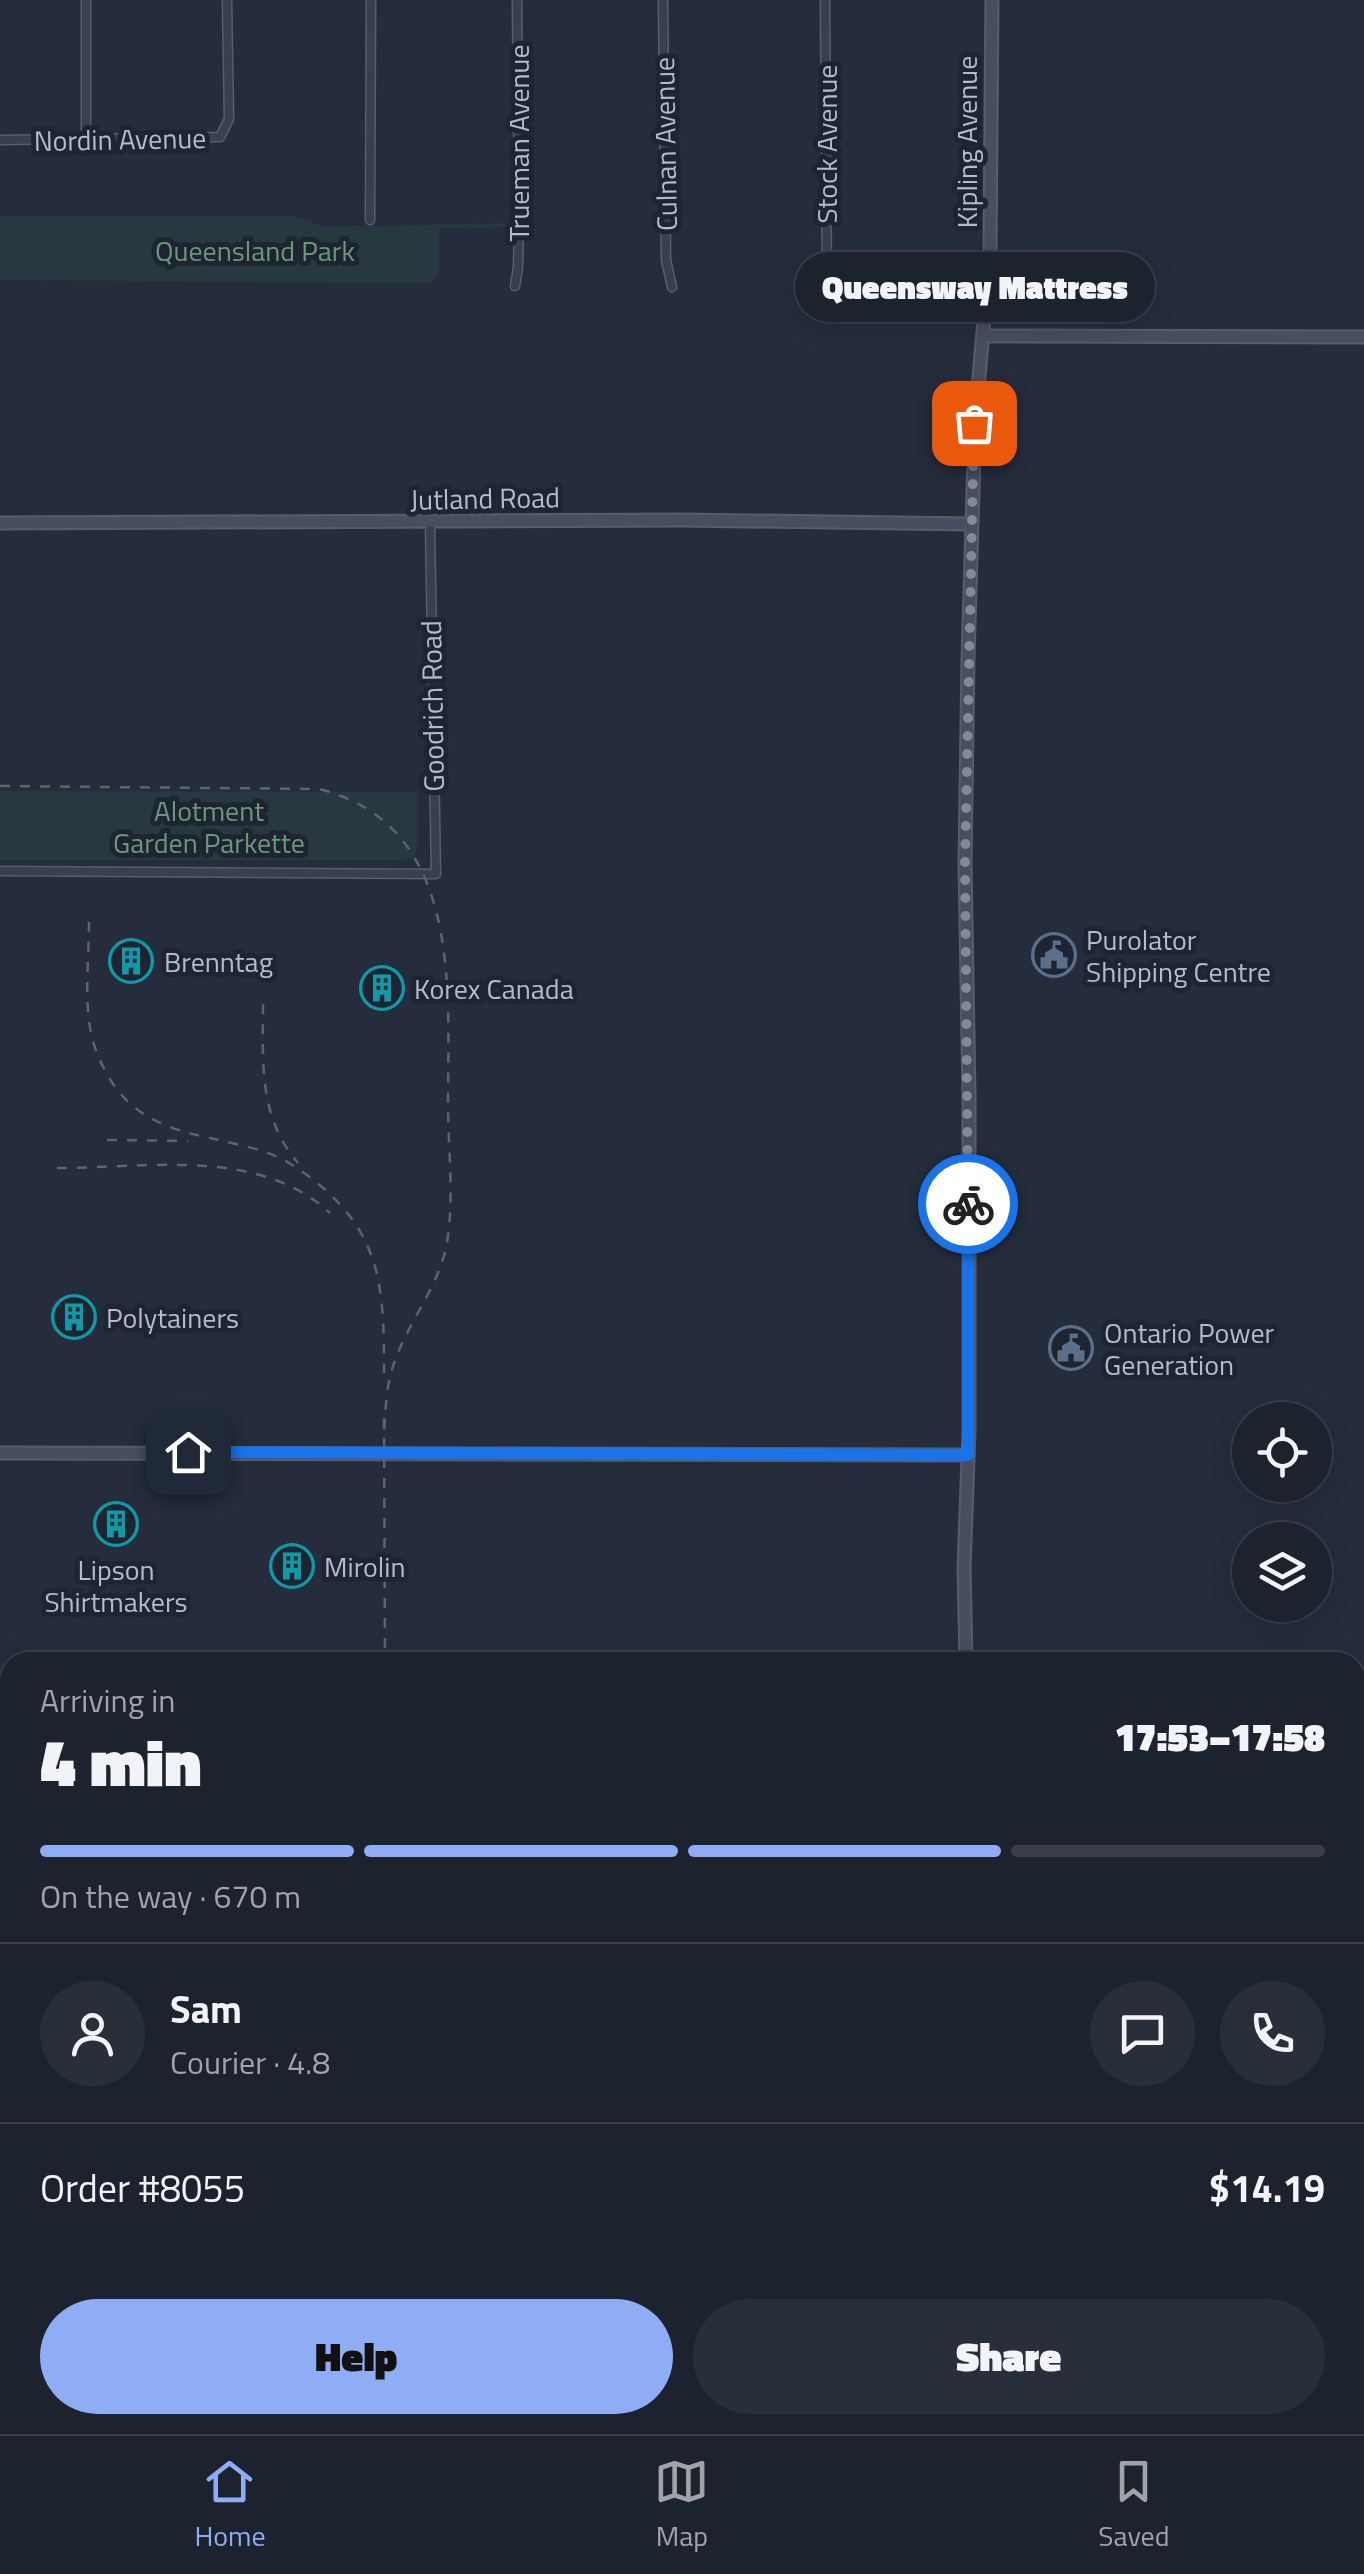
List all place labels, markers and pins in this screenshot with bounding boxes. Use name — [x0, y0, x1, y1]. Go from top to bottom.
callout: Queensway Mattress — [794, 253, 1154, 323]
pin — [932, 381, 1017, 466]
place label: Purolator Shipping Centre — [1086, 918, 1271, 993]
public building icon: Purolator Shipping Centre — [1031, 932, 1077, 978]
building icon: Brenntag — [108, 938, 154, 984]
place label: Brenntag — [164, 940, 273, 983]
building icon: Korex Canada — [359, 965, 405, 1011]
place label: Korex Canada — [414, 967, 574, 1010]
building icon: Polytainers — [51, 1294, 97, 1340]
place label: Polytainers — [106, 1296, 239, 1339]
place label: Ontario Power Generation — [1104, 1311, 1275, 1386]
public building icon: Ontario Power Generation — [1048, 1325, 1094, 1371]
pin — [146, 1410, 231, 1495]
building icon: Lipson Shirtmakers — [93, 1501, 139, 1547]
building icon: Mirolin — [269, 1543, 315, 1589]
place label: Mirolin — [324, 1545, 405, 1588]
place label: Lipson Shirtmakers — [44, 1548, 188, 1623]

